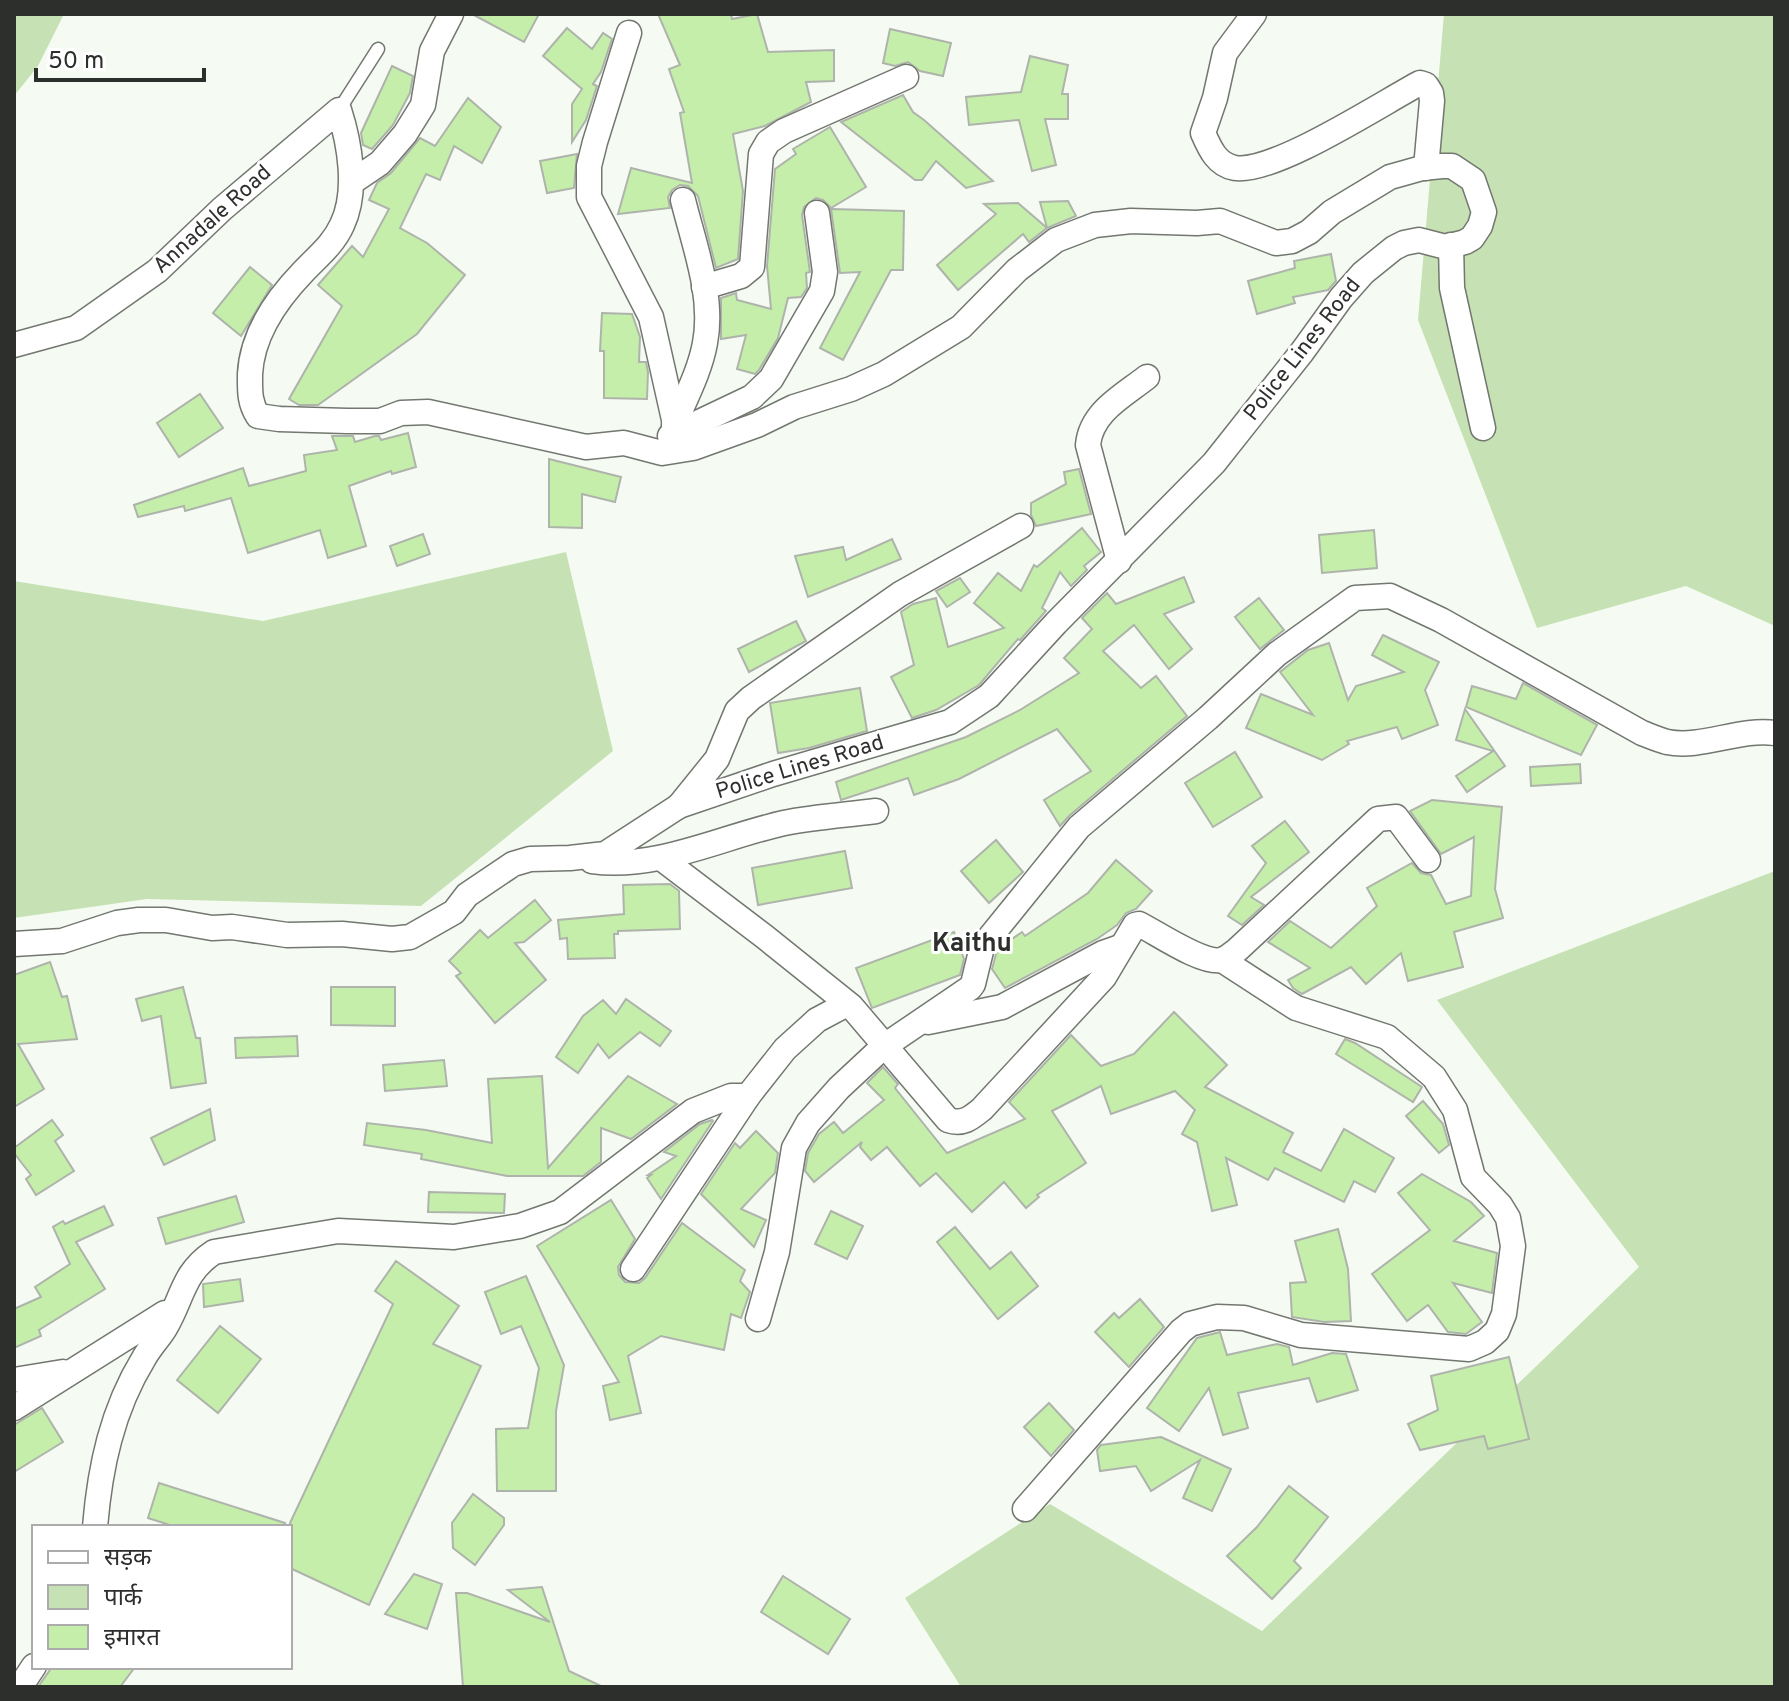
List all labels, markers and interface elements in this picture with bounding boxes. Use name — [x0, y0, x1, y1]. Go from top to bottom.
scale bar — [36, 32, 204, 82]
text: 50 m — [48, 47, 104, 77]
street label: Annadale Road — [148, 160, 278, 280]
street label: Police Lines Road — [1239, 273, 1367, 427]
street label: Police Lines Road — [713, 730, 887, 806]
district label: Kaithu — [932, 928, 1012, 961]
legend — [32, 1525, 292, 1669]
text: सड़क — [104, 1544, 152, 1574]
text: पार्क — [104, 1583, 143, 1614]
text: इमारत — [104, 1624, 161, 1654]

